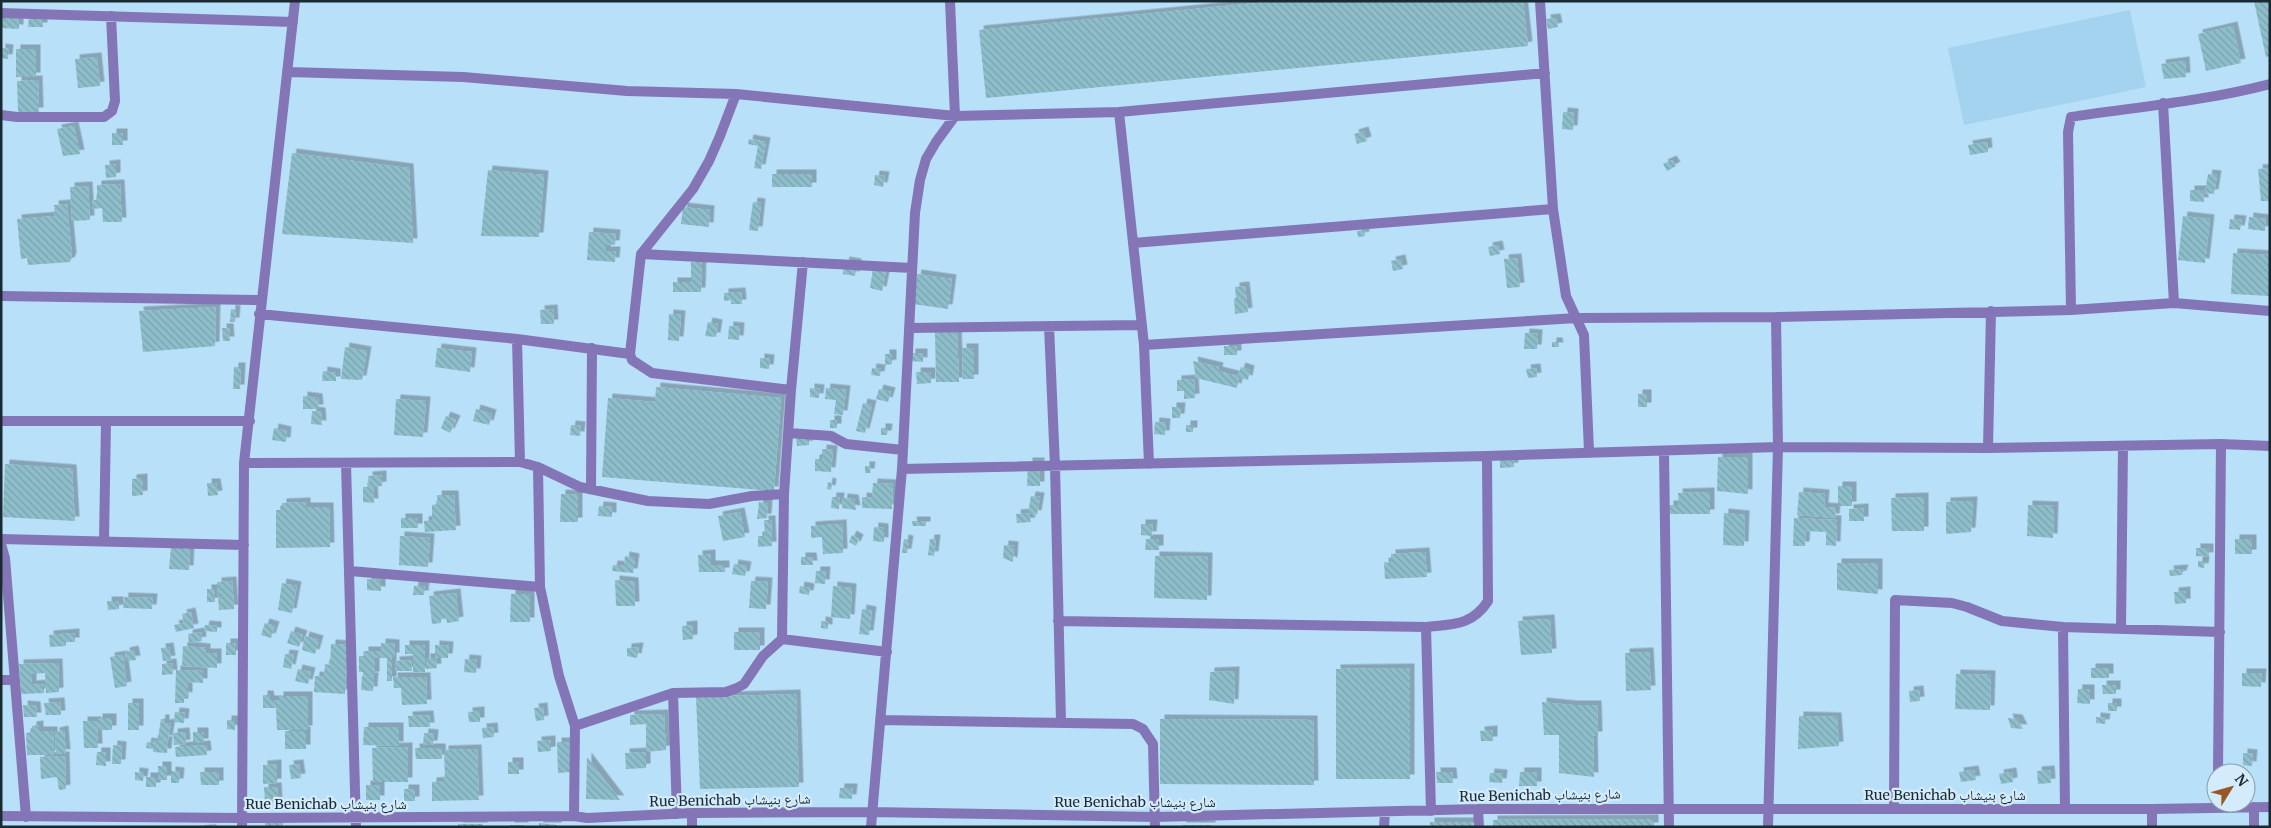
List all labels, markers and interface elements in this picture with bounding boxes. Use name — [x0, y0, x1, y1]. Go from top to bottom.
north arrow — [2206, 763, 2256, 813]
text: N — [2231, 770, 2252, 790]
street label: Rue Benichab شارع بنيشاب — [1459, 785, 1621, 806]
street label: Rue Benichab شارع بنيشاب — [1864, 786, 2026, 805]
street label: Rue Benichab شارع بنيشاب — [649, 790, 811, 811]
street label: Rue Benichab شارع بنيشاب — [1054, 793, 1216, 812]
street label: Rue Benichab شارع بنيشاب — [245, 795, 407, 814]

